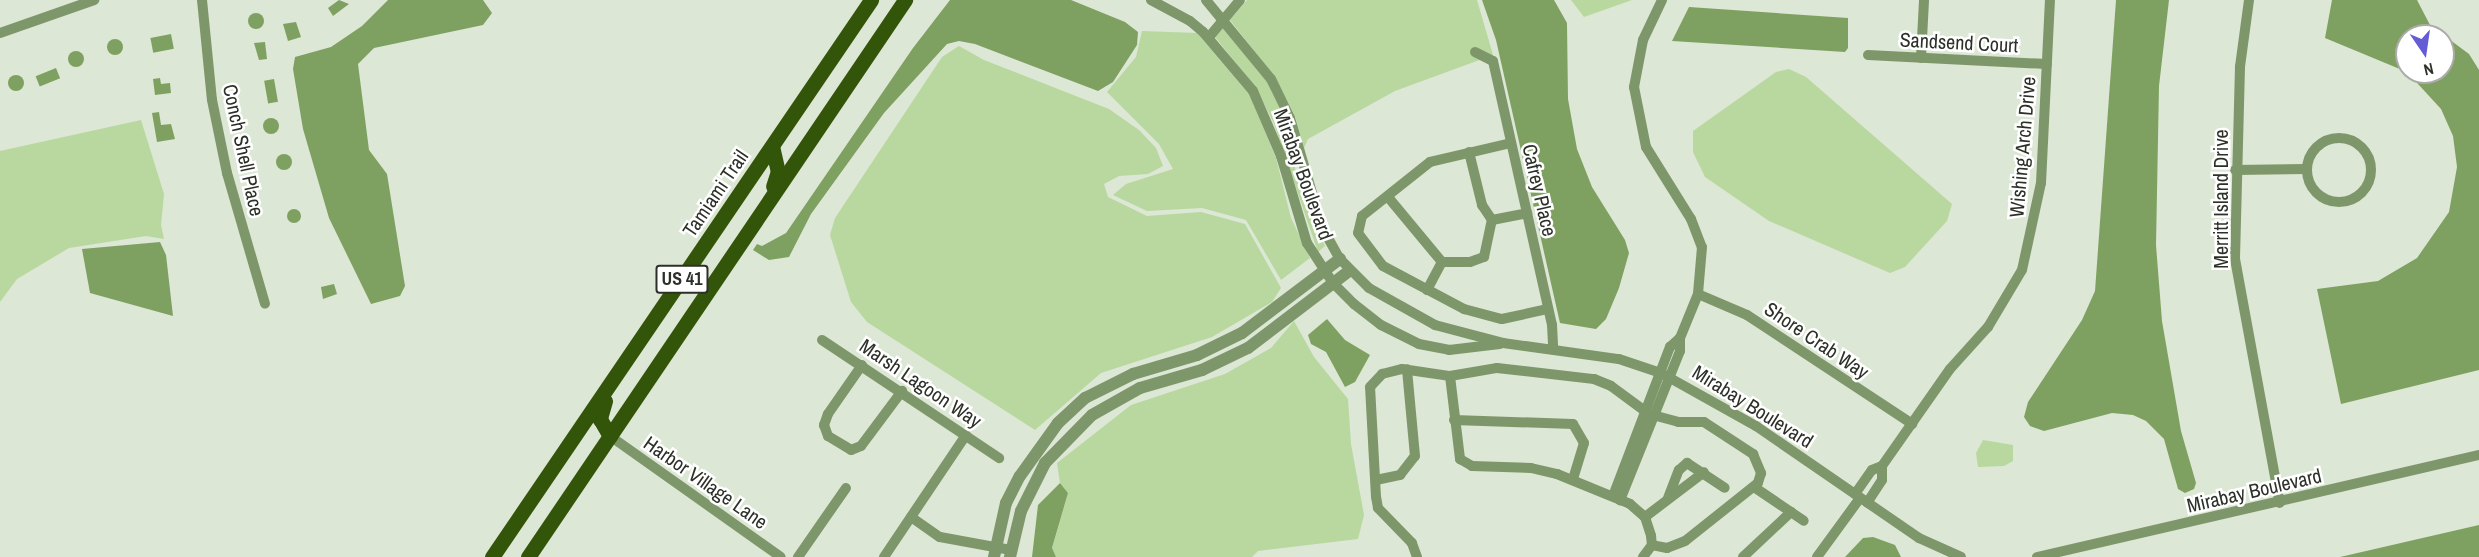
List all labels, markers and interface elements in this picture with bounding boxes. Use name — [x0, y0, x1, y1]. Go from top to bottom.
north arrow — [2395, 24, 2455, 84]
street label: Sandsend Court — [1899, 27, 2019, 57]
text: N — [2422, 58, 2436, 81]
street label: Wishing Arch Drive — [2004, 75, 2040, 219]
street label: Conch Shell Place — [218, 82, 270, 218]
street label: Mirabay Boulevard — [1269, 105, 1339, 243]
street label: Merritt Island Drive — [2208, 129, 2232, 269]
street label: Cafrey Place — [1518, 142, 1562, 238]
street label: Tamiami Trail — [677, 145, 753, 241]
road number: US 41 — [655, 264, 709, 294]
street label: Shore Crab Way — [1760, 296, 1874, 384]
street label: Marsh Lagoon Way — [856, 333, 986, 433]
street label: Mirabay Boulevard — [1688, 359, 1818, 453]
street label: Harbor Village Lane — [639, 430, 773, 534]
street label: Mirabay Boulevard — [2184, 463, 2324, 517]

